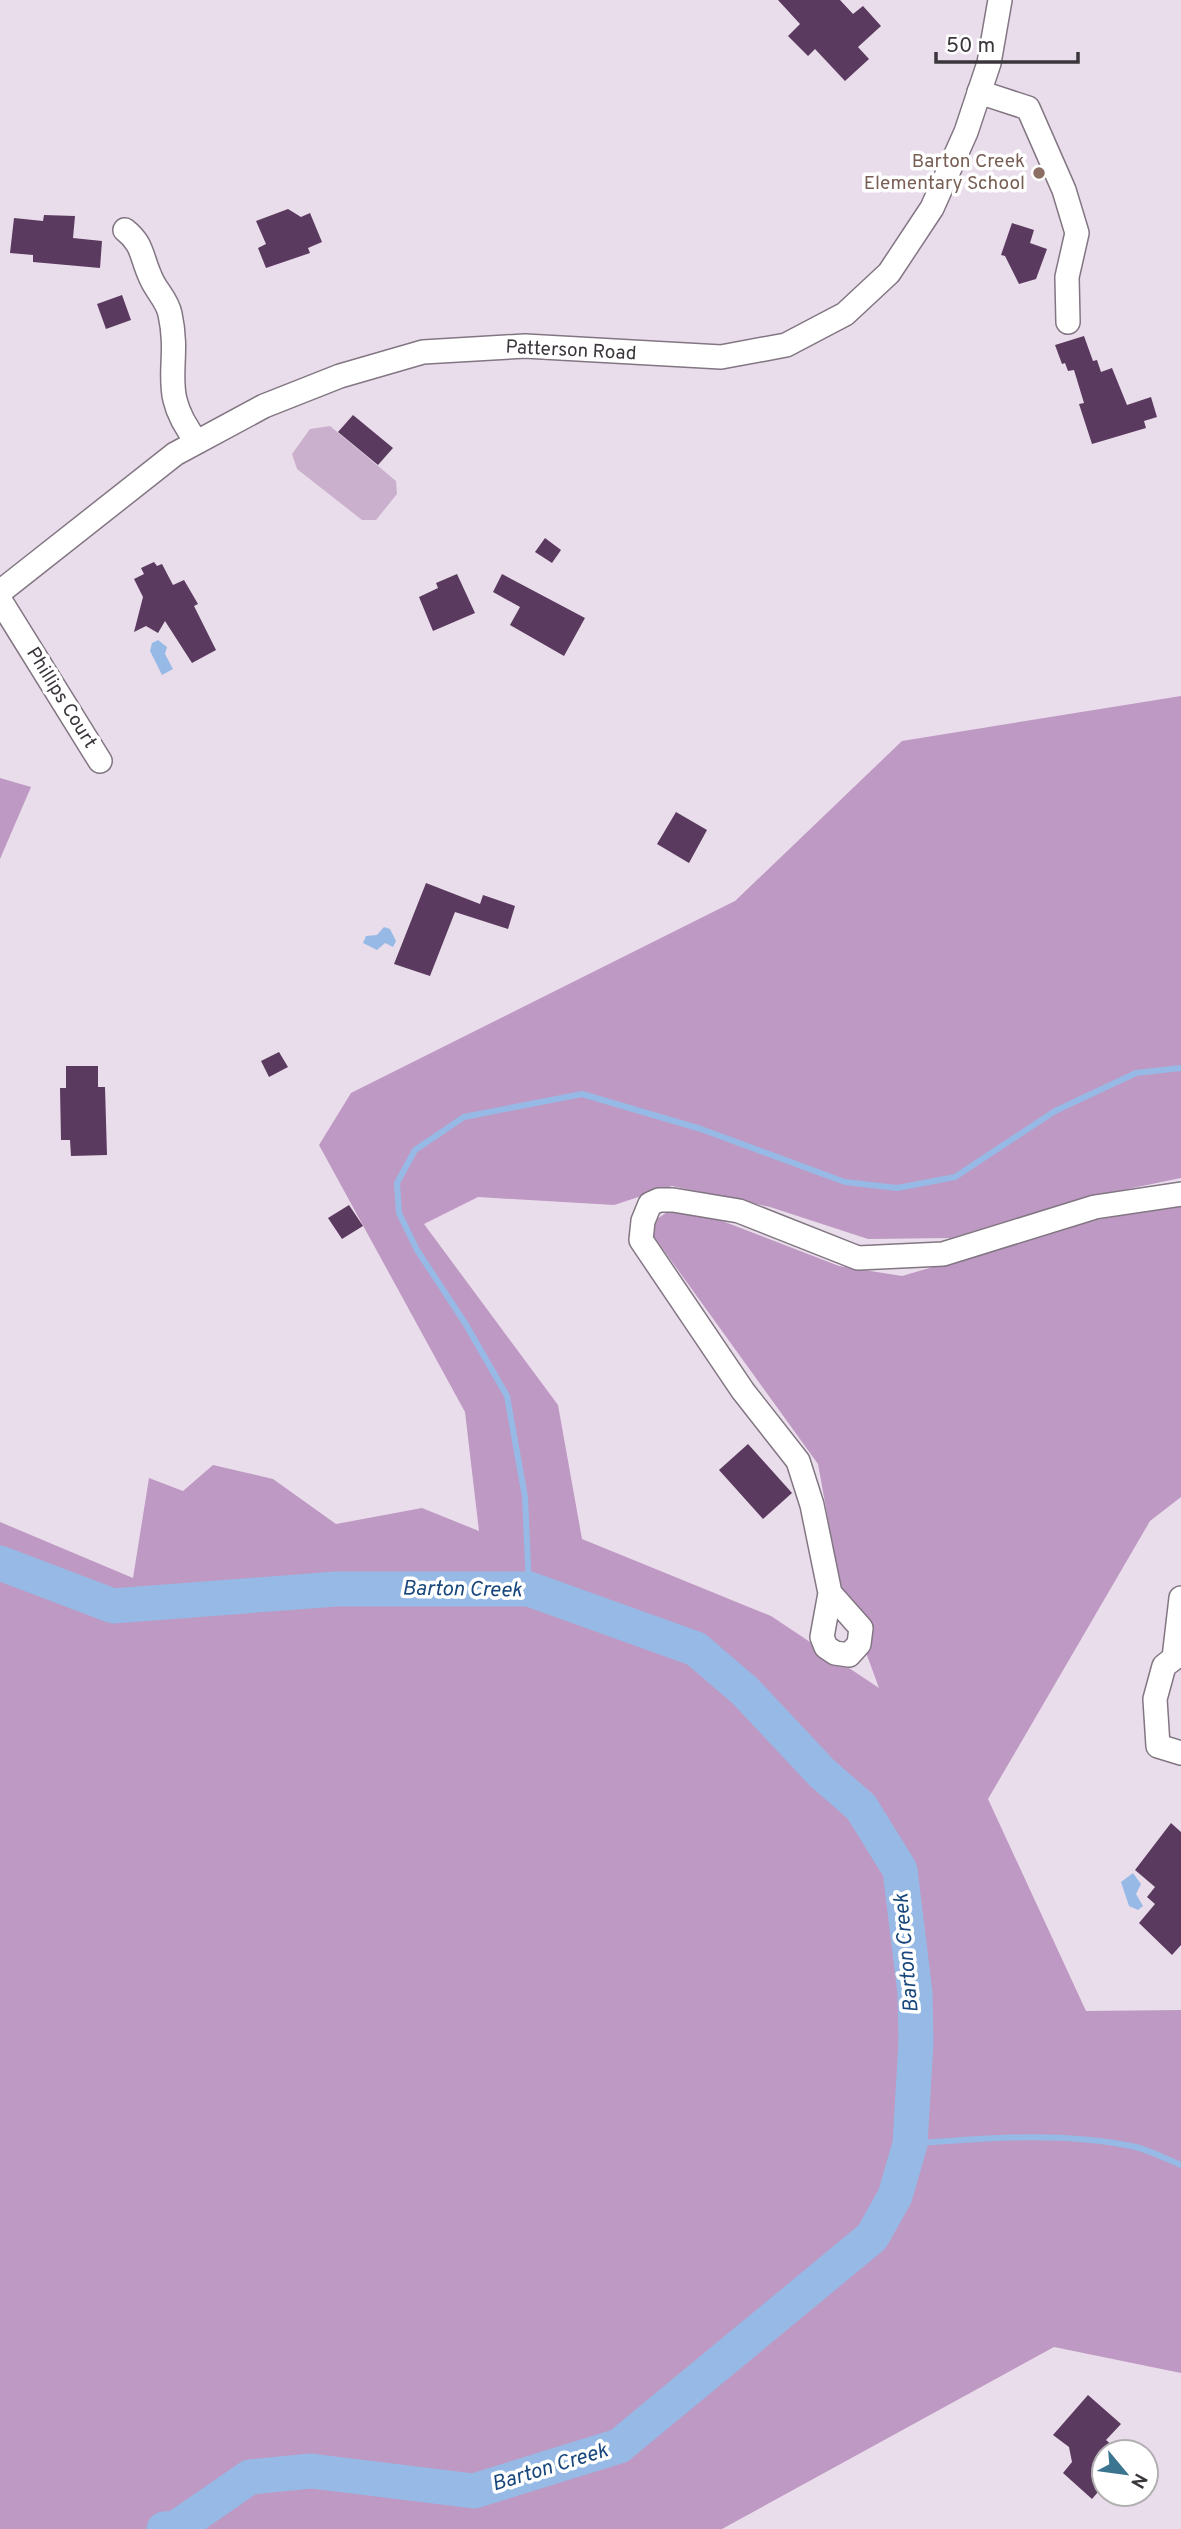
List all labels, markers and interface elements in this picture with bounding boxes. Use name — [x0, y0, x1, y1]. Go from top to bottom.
scale bar — [936, 21, 1078, 65]
text: 50 m — [946, 33, 995, 60]
place label: Barton Creek Elementary School — [864, 150, 1025, 196]
marker: Barton Creek Elementary School — [1031, 165, 1047, 181]
street label: Patterson Road — [505, 336, 637, 366]
street label: Phillips Court — [20, 643, 102, 753]
water label: Barton Creek — [402, 1575, 523, 1605]
water label: Barton Creek — [888, 1892, 926, 2014]
water label: Barton Creek — [489, 2437, 612, 2498]
north arrow — [1090, 2438, 1160, 2508]
text: N — [1124, 2468, 1152, 2492]

